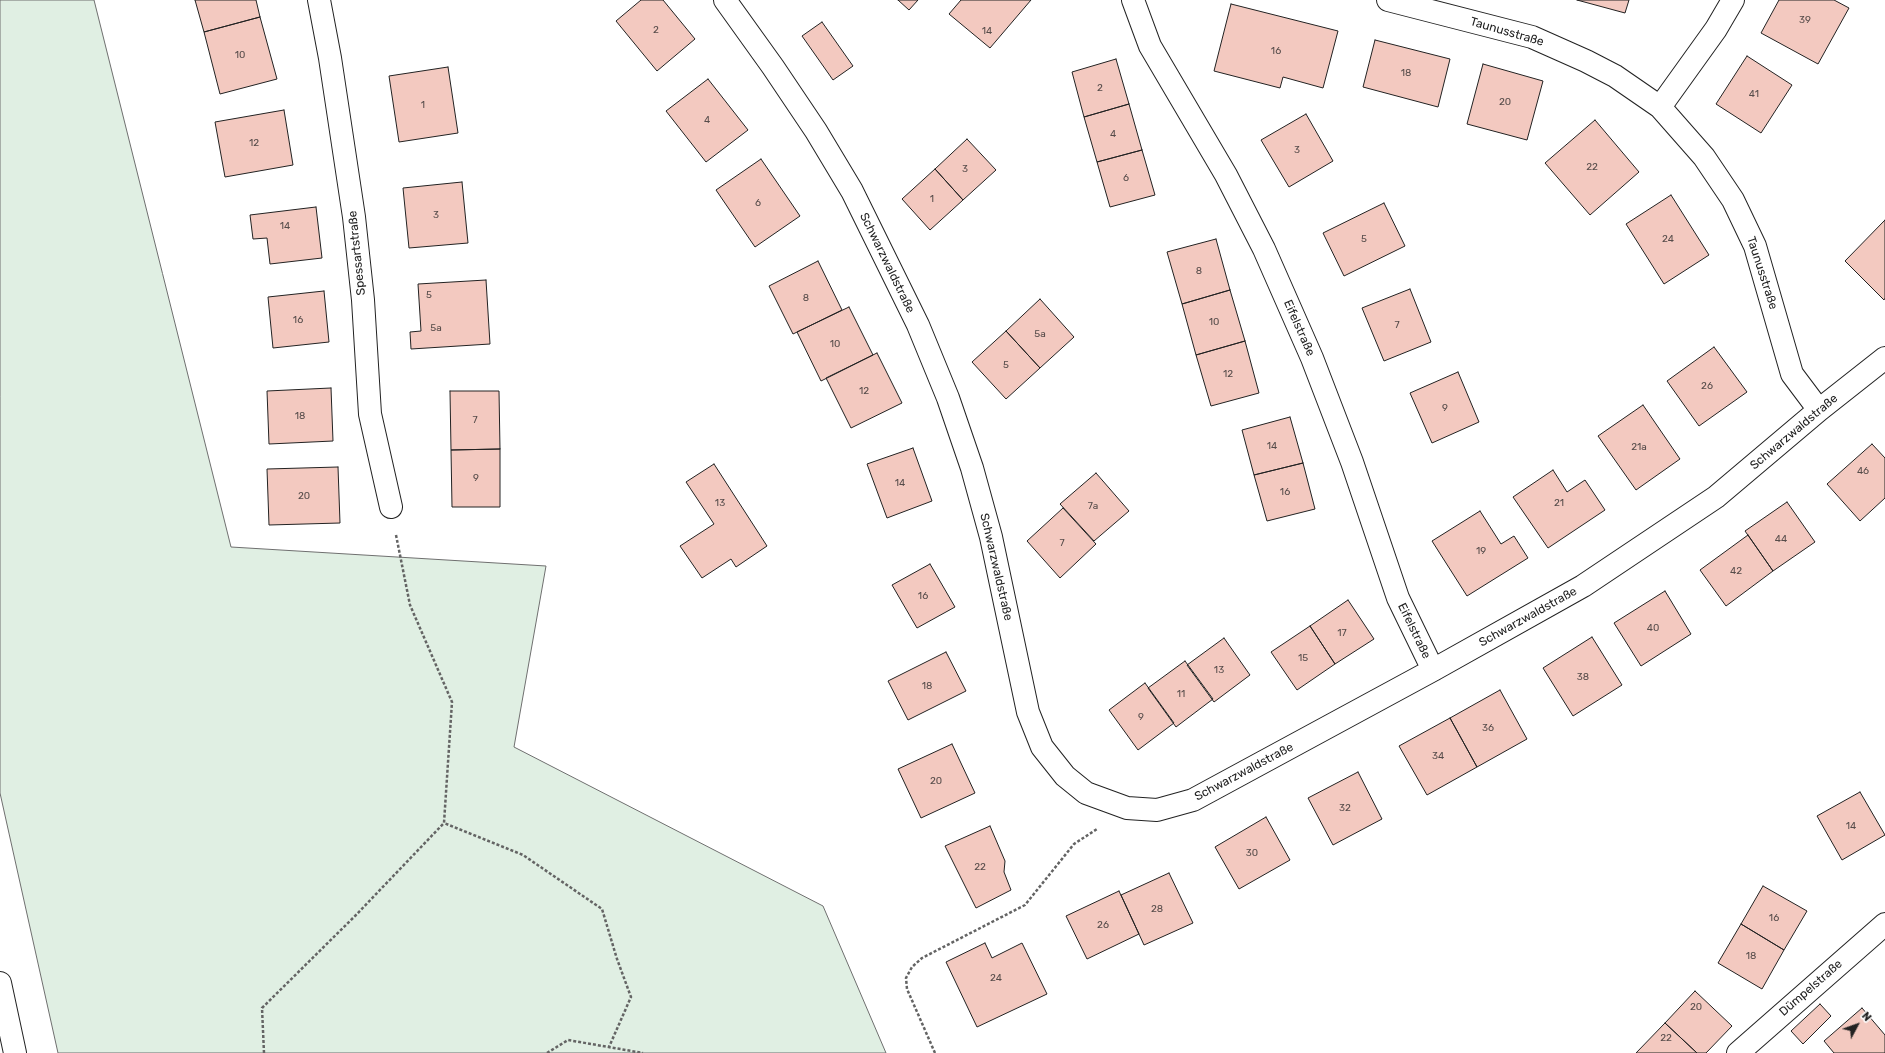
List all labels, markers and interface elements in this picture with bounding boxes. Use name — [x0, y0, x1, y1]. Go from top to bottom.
house number: 39 — [1799, 14, 1811, 26]
street label: Taunusstraße — [1468, 15, 1546, 49]
house number: 2 — [653, 24, 659, 36]
house number: 14 — [982, 25, 992, 37]
house number: 16 — [1271, 45, 1281, 57]
house number: 10 — [235, 49, 245, 61]
house number: 18 — [1401, 67, 1411, 79]
house number: 2 — [1097, 82, 1103, 94]
house number: 41 — [1749, 88, 1759, 100]
house number: 20 — [1499, 96, 1511, 108]
house number: 1 — [421, 99, 425, 111]
house number: 4 — [704, 114, 710, 126]
house number: 4 — [1110, 128, 1116, 140]
house number: 12 — [249, 137, 259, 149]
house number: 3 — [1294, 144, 1300, 156]
house number: 22 — [1586, 161, 1598, 173]
house number: 3 — [962, 163, 968, 175]
house number: 6 — [1123, 172, 1129, 184]
house number: 1 — [930, 193, 934, 205]
house number: 6 — [755, 197, 761, 209]
house number: 3 — [433, 209, 439, 221]
street label: Spessartstraße — [345, 210, 369, 296]
street label: Schwarzwaldstraße — [856, 210, 918, 316]
house number: 14 — [280, 220, 290, 232]
house number: 5 — [1361, 233, 1367, 245]
house number: 24 — [1662, 233, 1674, 245]
street label: Taunusstraße — [1743, 235, 1781, 311]
house number: 8 — [1196, 265, 1202, 277]
house number: 5 — [426, 289, 432, 301]
house number: 8 — [803, 292, 809, 304]
street label: Eifelstraße — [1280, 298, 1318, 358]
house number: 16 — [293, 314, 303, 326]
house number: 10 — [1209, 316, 1219, 328]
house number: 7 — [1394, 319, 1400, 331]
house number: 5a — [430, 322, 442, 334]
house number: 5a — [1034, 328, 1046, 340]
house number: 10 — [830, 338, 840, 350]
house number: 5 — [1003, 359, 1009, 371]
house number: 12 — [1223, 368, 1233, 380]
house number: 26 — [1701, 380, 1713, 392]
house number: 12 — [859, 385, 869, 397]
street label: Schwarzwaldstraße — [1747, 391, 1841, 473]
house number: 9 — [1442, 402, 1448, 414]
house number: 18 — [295, 410, 305, 422]
house number: 7 — [472, 414, 478, 426]
house number: 14 — [1267, 440, 1277, 452]
house number: 21a — [1631, 441, 1647, 453]
house number: 46 — [1857, 465, 1869, 477]
house number: 9 — [473, 472, 479, 484]
house number: 14 — [895, 477, 905, 489]
house number: 16 — [1280, 486, 1290, 498]
house number: 20 — [298, 490, 310, 502]
house number: 13 — [715, 497, 725, 509]
house number: 21 — [1554, 497, 1564, 509]
house number: 7a — [1088, 500, 1098, 512]
street label: Schwarzwaldstraße — [977, 512, 1015, 622]
house number: 44 — [1775, 533, 1787, 545]
house number: 7 — [1059, 537, 1065, 549]
house number: 19 — [1476, 545, 1486, 557]
house number: 42 — [1730, 565, 1742, 577]
street label: Schwarzwaldstraße — [1476, 584, 1580, 650]
house number: 16 — [918, 590, 928, 602]
street label: Eifelstraße — [1394, 601, 1434, 661]
house number: 40 — [1647, 622, 1659, 634]
house number: 17 — [1337, 627, 1347, 639]
house number: 15 — [1298, 652, 1308, 664]
house number: 13 — [1214, 664, 1224, 676]
house number: 38 — [1577, 671, 1589, 683]
house number: 18 — [922, 680, 932, 692]
house number: 11 — [1177, 688, 1185, 700]
house number: 9 — [1138, 711, 1144, 723]
house number: 36 — [1482, 722, 1494, 734]
street label: Schwarzwaldstraße — [1192, 740, 1296, 804]
house number: 34 — [1432, 750, 1444, 762]
house number: 20 — [930, 775, 942, 787]
house number: 32 — [1339, 802, 1351, 814]
house number: 14 — [1846, 820, 1856, 832]
house number: 30 — [1246, 847, 1258, 859]
house number: 22 — [974, 861, 986, 873]
house number: 28 — [1151, 903, 1163, 915]
house number: 16 — [1769, 912, 1779, 924]
house number: 26 — [1097, 919, 1109, 931]
house number: 18 — [1746, 950, 1756, 962]
street label: Dümpelstraße — [1777, 957, 1845, 1019]
house number: 24 — [990, 972, 1002, 984]
house number: 20 — [1690, 1001, 1702, 1013]
north arrow — [1837, 1005, 1877, 1045]
text: N — [1859, 1010, 1874, 1024]
house number: 22 — [1660, 1032, 1672, 1044]

